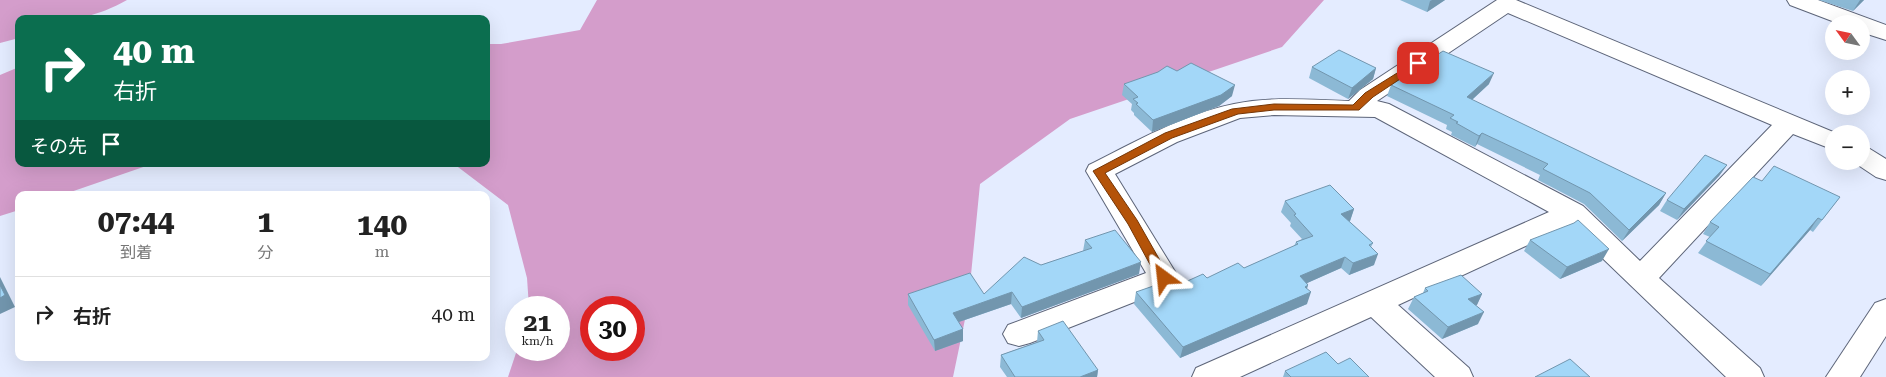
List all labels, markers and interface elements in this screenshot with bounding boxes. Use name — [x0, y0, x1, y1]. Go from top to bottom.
north arrow — [1825, 15, 1870, 60]
map controls — [1825, 15, 1870, 170]
text: 40 m — [113, 31, 195, 72]
icon: right — [30, 35, 95, 100]
pin — [1397, 42, 1439, 84]
icon: arrive — [1404, 49, 1432, 77]
button: + — [1825, 70, 1870, 115]
text: 右折 — [113, 79, 157, 104]
button: − — [1825, 125, 1870, 170]
icon: arrive — [97, 130, 125, 158]
text: その先 — [30, 135, 87, 158]
text: 07:44 — [98, 204, 174, 239]
text: 1 — [257, 204, 274, 239]
text: 140 — [357, 207, 407, 242]
text: m — [375, 242, 389, 261]
text: 到着 — [120, 243, 152, 262]
text: 分 — [258, 243, 274, 262]
position arrow — [1137, 251, 1189, 303]
speed limit sign: 30 — [580, 296, 645, 361]
icon: right — [30, 300, 58, 328]
text: 40 m — [432, 303, 475, 326]
text: 右折 — [73, 305, 111, 328]
text: 21 — [523, 308, 552, 337]
text: km/h — [521, 334, 554, 348]

